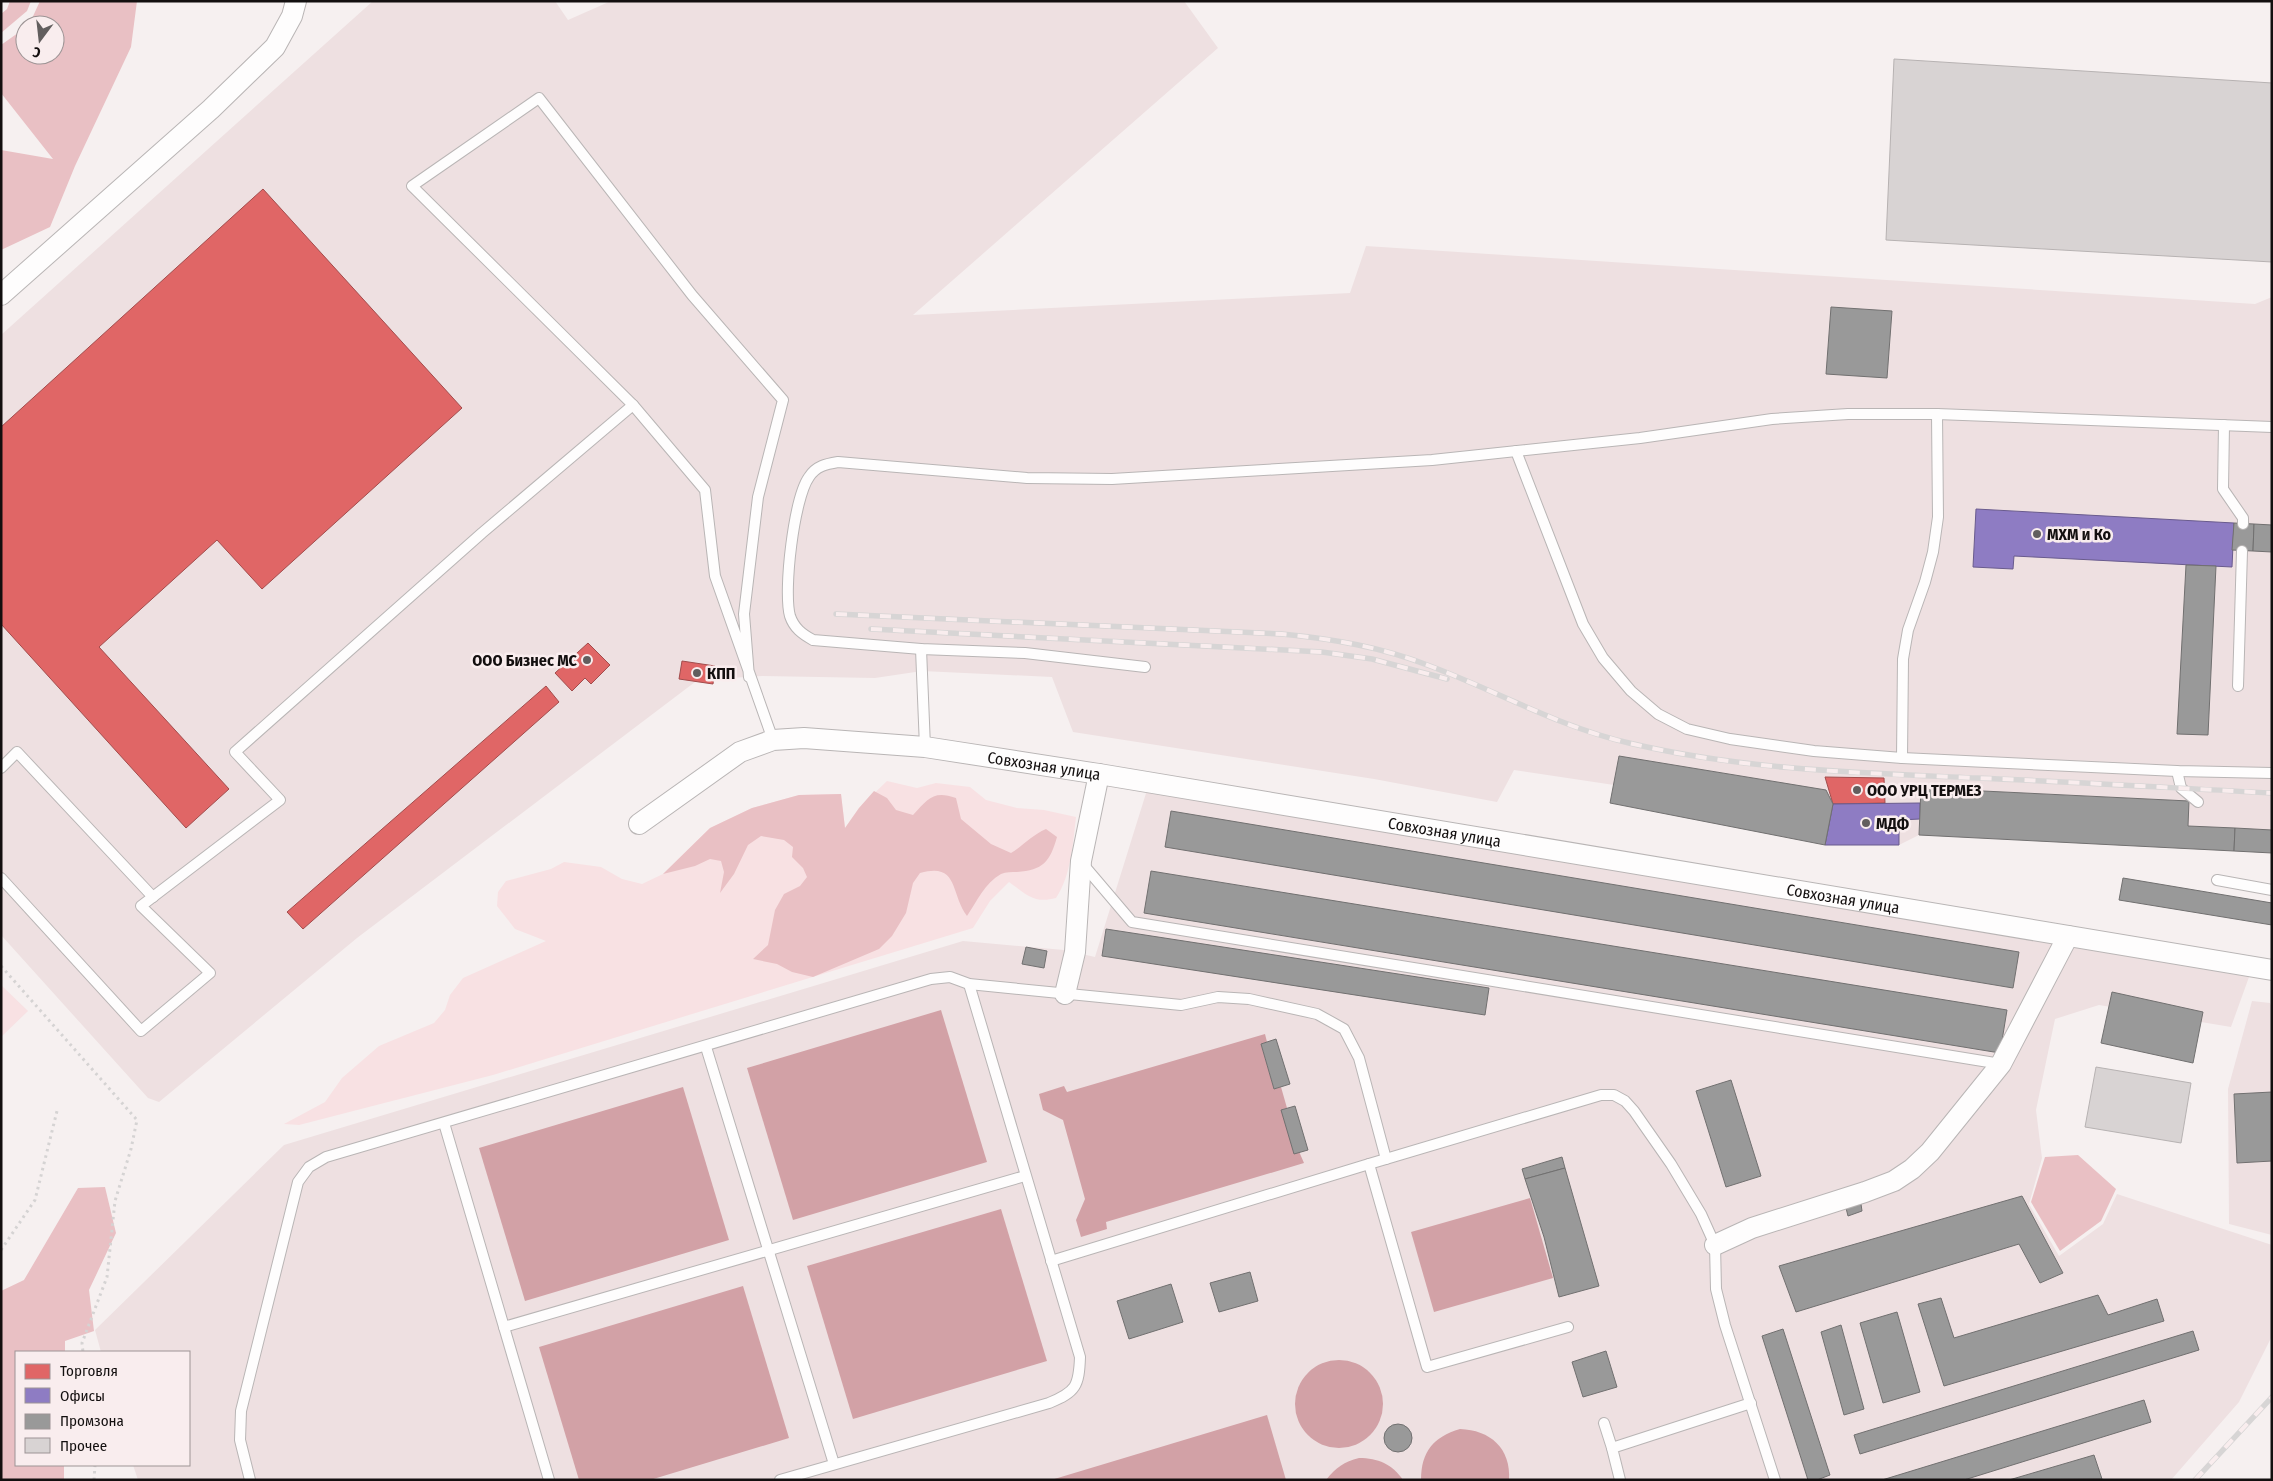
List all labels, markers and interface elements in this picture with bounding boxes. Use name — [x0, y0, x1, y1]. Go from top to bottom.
north arrow — [15, 15, 65, 65]
text: С — [30, 43, 43, 61]
place label: МХМ и Ко — [2047, 525, 2112, 544]
marker: МХМ и Ко — [2031, 528, 2043, 540]
place label: ООО Бизнес МС — [472, 651, 578, 670]
marker: ООО Бизнес МС — [581, 654, 593, 666]
place label: КПП — [707, 664, 735, 683]
marker: КПП — [691, 667, 703, 679]
street label: Совхозная улица — [986, 747, 1102, 784]
place label: ООО УРЦ ТЕРМЕЗ — [1867, 781, 1981, 800]
marker: ООО УРЦ ТЕРМЕЗ — [1851, 784, 1863, 796]
street label: Совхозная улица — [1387, 813, 1503, 851]
place label: МДФ — [1876, 814, 1910, 833]
marker: МДФ — [1860, 817, 1872, 829]
street label: Совхозная улица — [1785, 880, 1901, 917]
legend — [15, 1351, 190, 1466]
text: Торговля — [60, 1362, 118, 1380]
text: Офисы — [60, 1387, 105, 1405]
text: Промзона — [60, 1412, 124, 1430]
text: Прочее — [60, 1437, 107, 1455]

